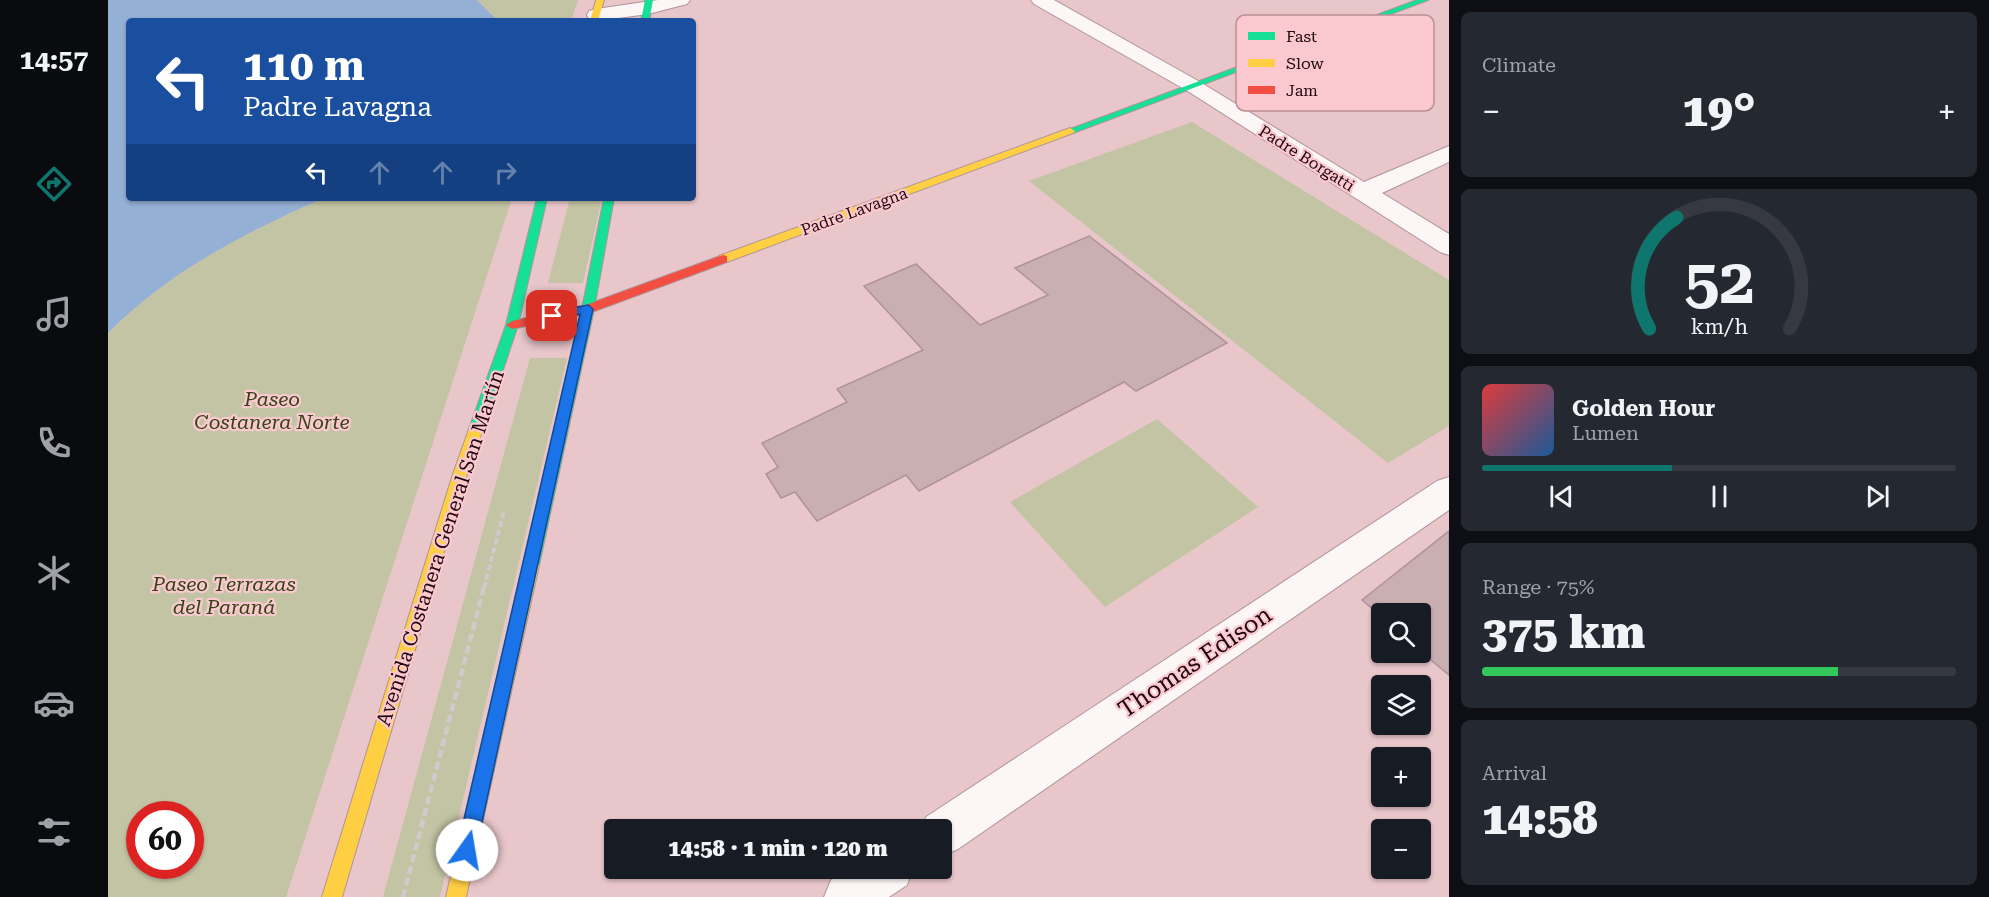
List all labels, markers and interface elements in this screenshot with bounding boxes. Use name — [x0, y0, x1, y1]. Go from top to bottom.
legend — [1236, 15, 1434, 111]
text: Fast — [1286, 27, 1317, 46]
text: 110 m — [243, 41, 365, 90]
icon: left — [144, 42, 222, 120]
text: 14:57 — [20, 44, 88, 76]
text: Climate — [1482, 53, 1556, 77]
text: Slow — [1286, 54, 1324, 73]
text: Jam — [1286, 81, 1318, 100]
text: 19° — [1683, 84, 1756, 137]
text: Padre Lavagna — [243, 91, 432, 123]
text: − — [1482, 92, 1500, 131]
text: + — [1938, 92, 1956, 131]
street label: Padre Borgatti — [1255, 121, 1358, 195]
icon: left — [300, 156, 333, 189]
icon: ahead — [363, 156, 396, 189]
icon: ahead — [426, 156, 459, 189]
icon: right — [489, 156, 522, 189]
icon: directions — [33, 163, 75, 205]
street label: Padre Lavagna — [798, 183, 910, 240]
text: 52 — [1684, 245, 1754, 318]
pin — [526, 290, 577, 341]
icon: music — [33, 293, 75, 335]
icon: arrive — [535, 299, 568, 332]
text: km/h — [1690, 314, 1748, 339]
street label: Avenida Costanera General San Martín — [371, 367, 509, 729]
park label: Paseo Costanera Norte — [194, 387, 350, 434]
text: Golden Hour — [1572, 396, 1715, 421]
text: Lumen — [1572, 421, 1639, 445]
icon: phone — [33, 422, 75, 464]
icon: previous — [1545, 480, 1578, 513]
icon: pause — [1703, 480, 1736, 513]
icon: next — [1861, 480, 1894, 513]
icon: climate — [33, 552, 75, 594]
park label: Paseo Terrazas del Paraná — [151, 572, 296, 619]
text: Range · 75% — [1482, 575, 1594, 599]
street label: Thomas Edison — [1113, 600, 1277, 724]
map controls — [1371, 603, 1431, 879]
button: search — [1371, 603, 1431, 663]
text: 375 km — [1482, 606, 1645, 659]
button: layers — [1371, 675, 1431, 735]
icon: car — [33, 682, 75, 724]
button: + — [1371, 747, 1431, 807]
text: Arrival — [1482, 761, 1547, 785]
text: 14:58 — [1482, 792, 1598, 845]
speed limit sign: 60 — [126, 801, 204, 879]
icon: filters — [33, 811, 75, 853]
position arrow — [435, 818, 499, 882]
button: − — [1371, 819, 1431, 879]
text: 14:58 · 1 min · 120 m — [668, 836, 888, 861]

